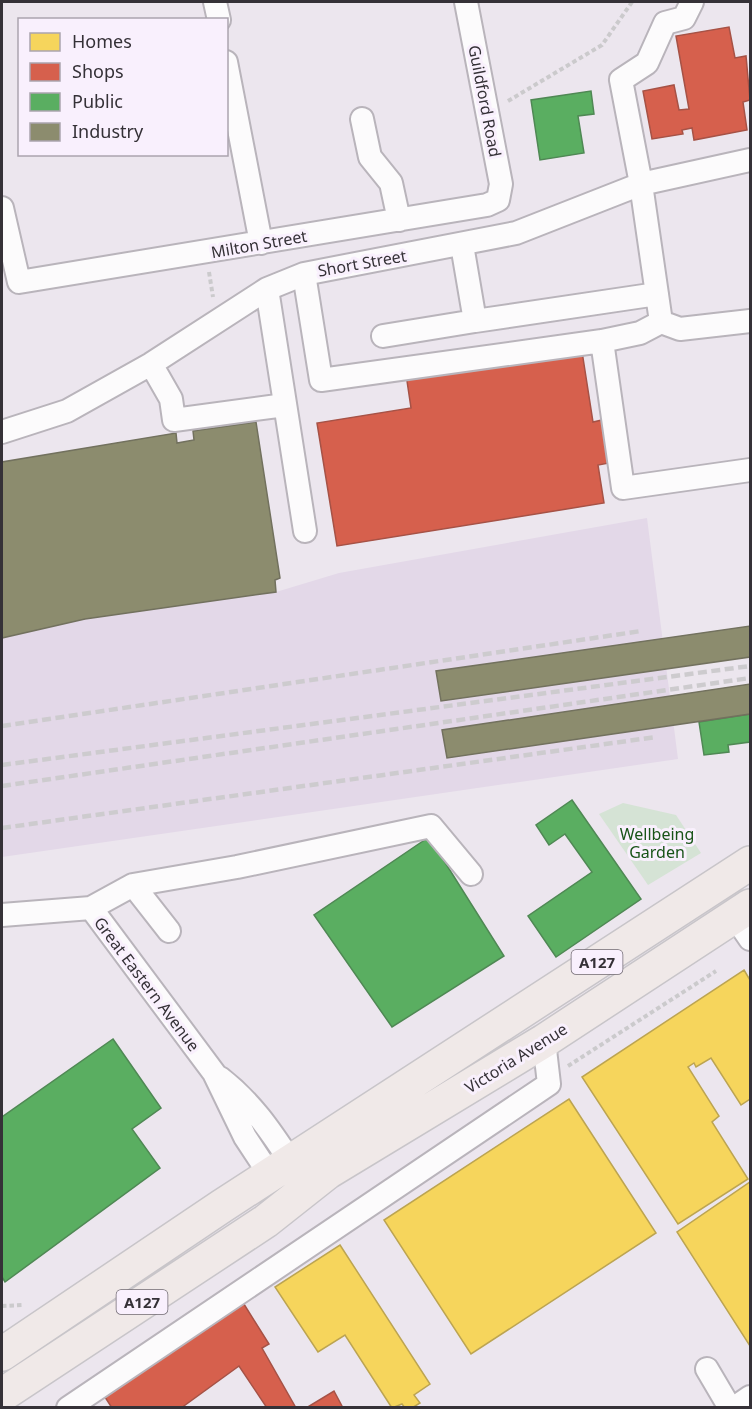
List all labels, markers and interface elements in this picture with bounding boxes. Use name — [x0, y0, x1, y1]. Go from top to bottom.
legend — [18, 18, 228, 156]
text: Homes — [72, 29, 132, 53]
street label: Guildford Road — [463, 43, 507, 159]
text: Shops — [72, 59, 124, 83]
text: Public — [72, 89, 123, 113]
text: Industry — [72, 119, 144, 143]
street label: Milton Street — [209, 225, 309, 263]
street label: Short Street — [316, 244, 408, 282]
park label: Wellbeing Garden — [620, 823, 694, 863]
street label: Great Eastern Avenue — [89, 912, 205, 1056]
road number: A127 — [572, 950, 622, 974]
street label: Victoria Avenue — [461, 1018, 571, 1098]
road number: A127 — [116, 1290, 168, 1314]

